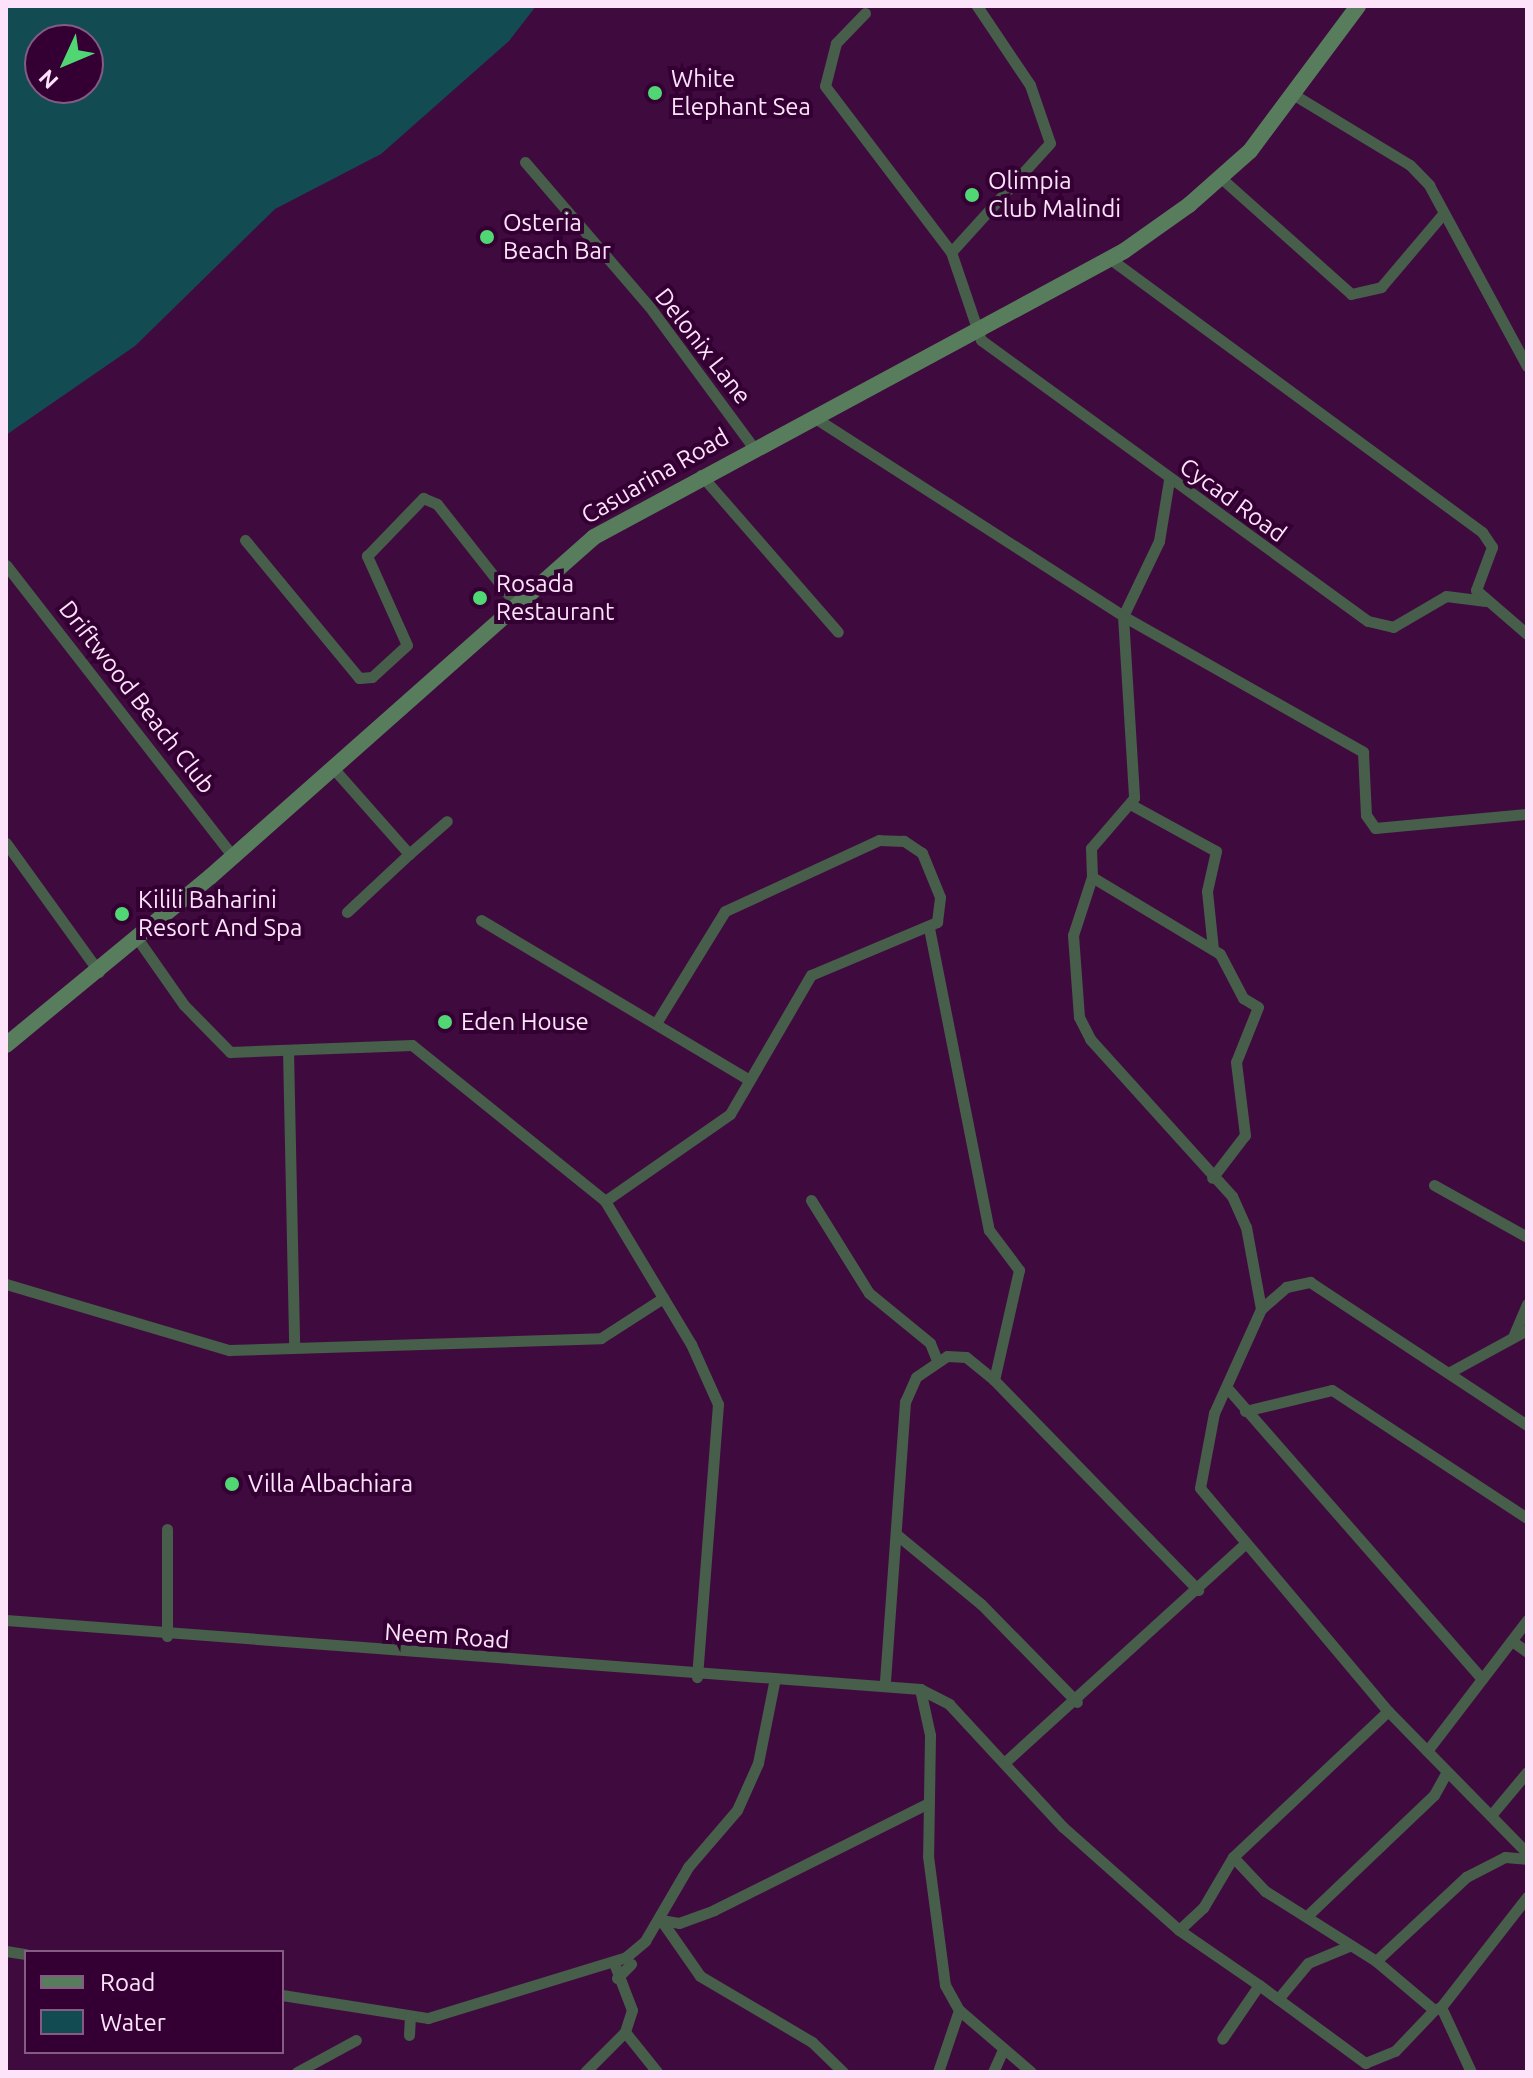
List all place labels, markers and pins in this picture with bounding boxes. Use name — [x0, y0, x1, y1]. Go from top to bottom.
place label: White Elephant Sea — [671, 65, 811, 121]
marker: White Elephant Sea — [646, 84, 664, 102]
place label: Olimpia Club Malindi — [988, 167, 1121, 223]
marker: Olimpia Club Malindi — [963, 186, 981, 204]
place label: Osteria Beach Bar — [503, 209, 611, 265]
marker: Osteria Beach Bar — [478, 228, 496, 246]
place label: Rosada Restaurant — [496, 570, 615, 626]
marker: Rosada Restaurant — [471, 589, 489, 607]
place label: Kilili Baharini Resort And Spa — [138, 886, 302, 942]
marker: Kilili Baharini Resort And Spa — [113, 905, 131, 923]
place label: Eden House — [461, 1008, 589, 1036]
marker: Eden House — [436, 1013, 454, 1031]
place label: Villa Albachiara — [248, 1470, 413, 1498]
marker: Villa Albachiara — [223, 1475, 241, 1493]

